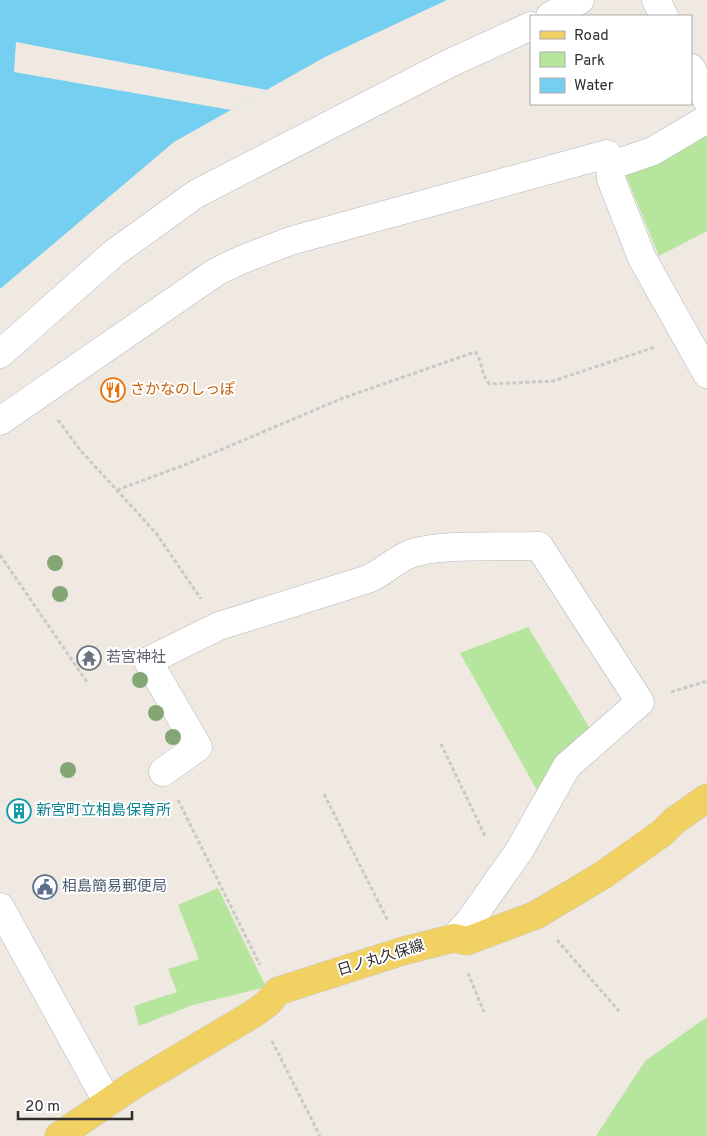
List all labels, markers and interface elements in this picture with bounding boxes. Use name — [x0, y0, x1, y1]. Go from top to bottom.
legend — [530, 15, 692, 105]
text: Road — [574, 27, 609, 46]
text: Park — [574, 52, 605, 71]
text: Water — [574, 77, 614, 96]
restaurant icon: さかなのしっぽ — [100, 377, 126, 403]
place label: さかなのしっぽ — [130, 381, 235, 400]
temple icon: 若宮神社 — [76, 645, 102, 671]
place label: 若宮神社 — [106, 649, 166, 668]
building icon: 新宮町立相島保育所 — [6, 798, 32, 824]
place label: 新宮町立相島保育所 — [36, 802, 171, 821]
public building icon: 相島簡易郵便局 — [32, 874, 58, 900]
place label: 相島簡易郵便局 — [62, 878, 167, 897]
street label: 日ノ丸久保線 — [335, 937, 427, 981]
scale bar — [18, 1088, 131, 1120]
text: 20 m — [25, 1098, 60, 1117]

